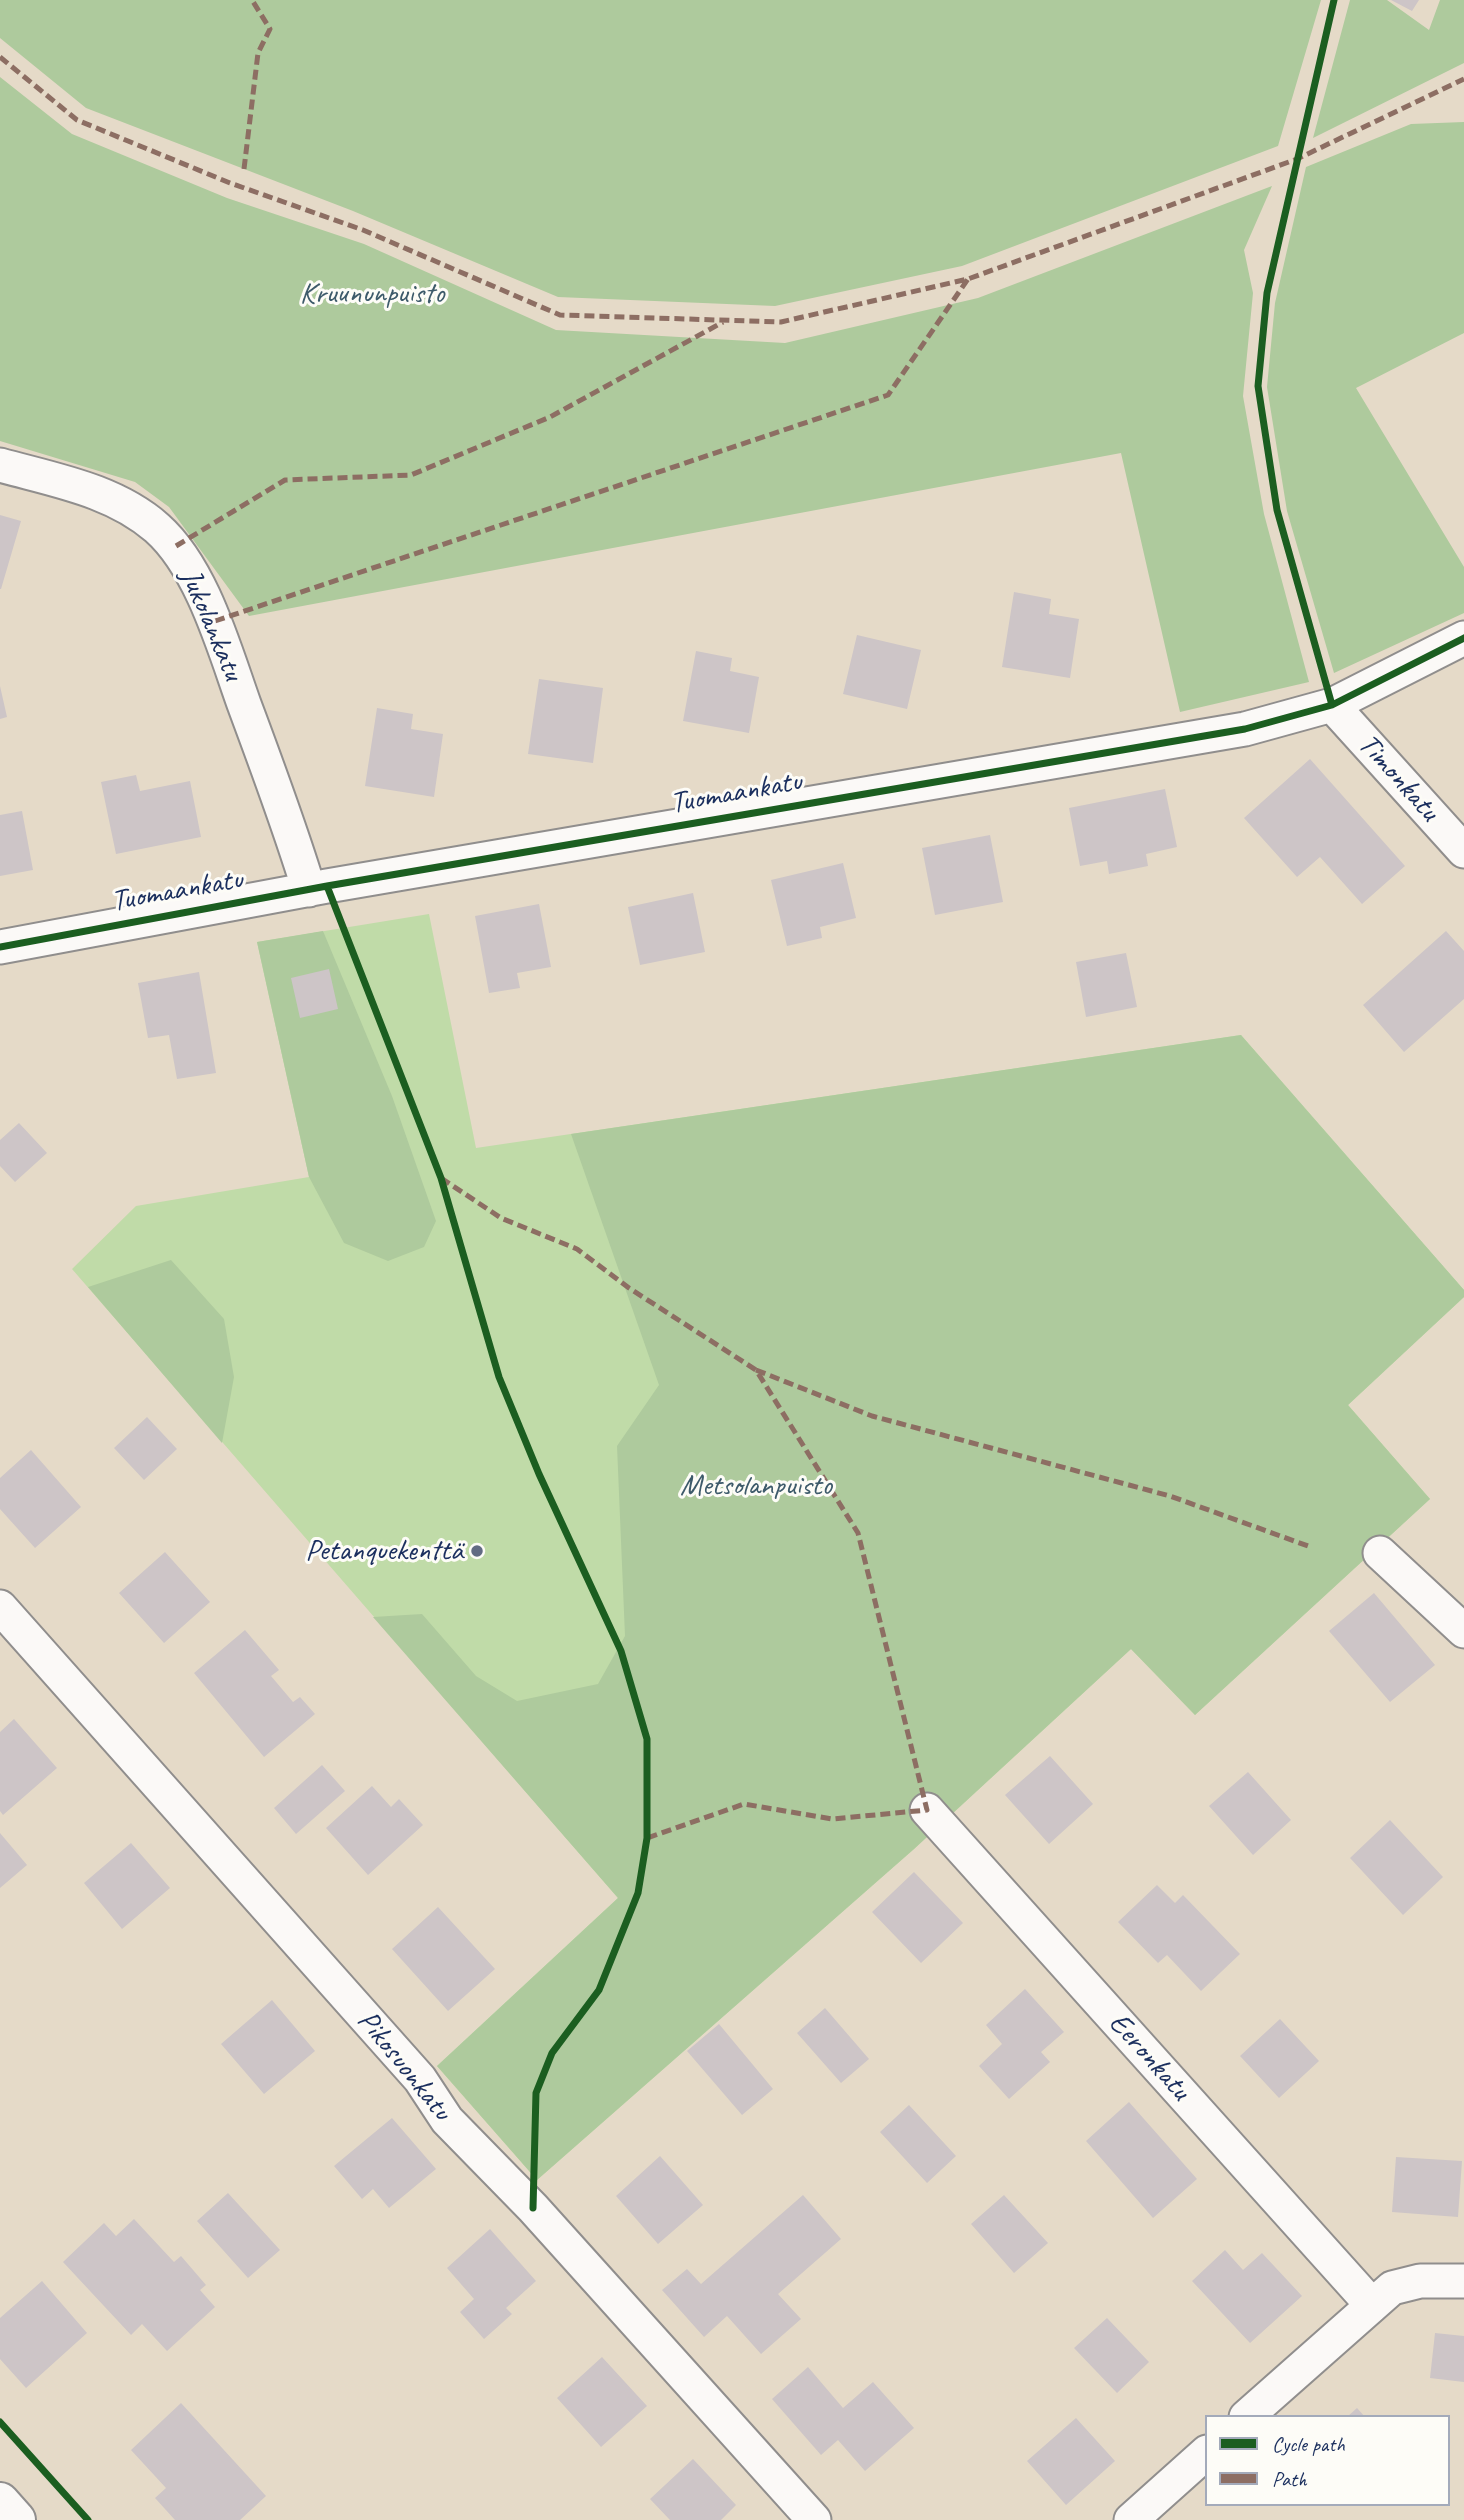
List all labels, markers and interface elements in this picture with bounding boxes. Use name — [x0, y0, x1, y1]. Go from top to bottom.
park label: Kruununpuisto — [300, 276, 444, 312]
street label: Jukolankatu — [171, 564, 251, 686]
street label: Timonkatu — [1350, 727, 1446, 829]
street label: Tuomaankatu — [668, 764, 804, 822]
street label: Tuomaankatu — [109, 862, 245, 920]
park label: Metsolanpuisto — [680, 1468, 832, 1504]
place label: Petanquekenttä — [305, 1533, 463, 1569]
marker: Petanquekenttä — [469, 1543, 485, 1559]
street label: Pikosuonkatu — [349, 2004, 459, 2128]
street label: Eeronkatu — [1101, 2006, 1197, 2108]
legend — [1205, 2415, 1450, 2506]
text: Cycle path — [1272, 2431, 1345, 2457]
text: Path — [1272, 2466, 1307, 2492]

